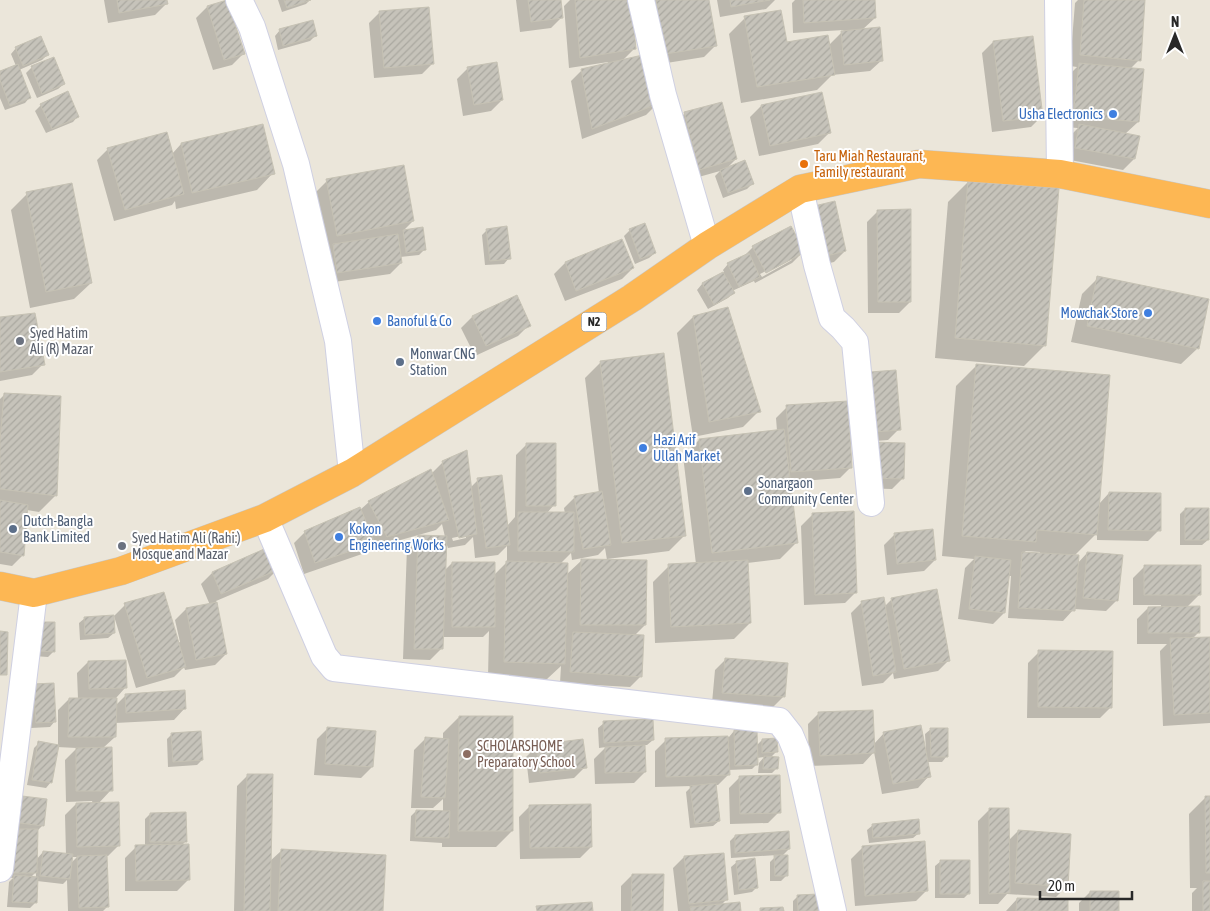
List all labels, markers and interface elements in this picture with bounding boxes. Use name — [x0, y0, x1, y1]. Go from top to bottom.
north arrow — [1150, 10, 1200, 60]
text: N — [1171, 14, 1179, 30]
place label: Usha Electronics — [1019, 106, 1103, 122]
marker: Usha Electronics — [1107, 108, 1119, 120]
place label: Taru Miah Restaurant, Family restaurant — [814, 148, 926, 180]
marker: Taru Miah Restaurant, Family restaurant — [798, 158, 810, 170]
place label: Mowchak Store — [1061, 305, 1138, 321]
marker: Mowchak Store — [1142, 307, 1154, 319]
place label: Banoful & Co — [387, 313, 452, 329]
road number: N2 — [582, 313, 606, 332]
marker: Banoful & Co — [371, 315, 383, 327]
place label: Syed Hatim Ali (R) Mazar — [30, 325, 94, 357]
marker: Syed Hatim Ali (R) Mazar — [14, 335, 26, 347]
place label: Monwar CNG Station — [410, 346, 476, 378]
marker: Monwar CNG Station — [394, 356, 406, 368]
place label: Hazi Arif Ullah Market — [653, 432, 720, 464]
marker: Hazi Arif Ullah Market — [637, 442, 649, 454]
place label: Sonargaon Community Center — [758, 475, 854, 507]
marker: Sonargaon Community Center — [742, 485, 754, 497]
place label: Dutch-Bangla Bank Limited — [23, 513, 93, 545]
place label: Kokon Engineering Works — [349, 521, 444, 553]
marker: Dutch-Bangla Bank Limited — [7, 523, 19, 535]
place label: Syed Hatim Ali (Rahi:) Mosque and Mazar — [132, 530, 241, 562]
marker: Kokon Engineering Works — [333, 531, 345, 543]
marker: Syed Hatim Ali (Rahi:) Mosque and Mazar — [116, 540, 128, 552]
place label: SCHOLARSHOME Preparatory School — [477, 738, 575, 770]
marker: SCHOLARSHOME Preparatory School — [461, 748, 473, 760]
scale bar — [1040, 868, 1132, 900]
text: 20 m — [1048, 877, 1075, 894]

